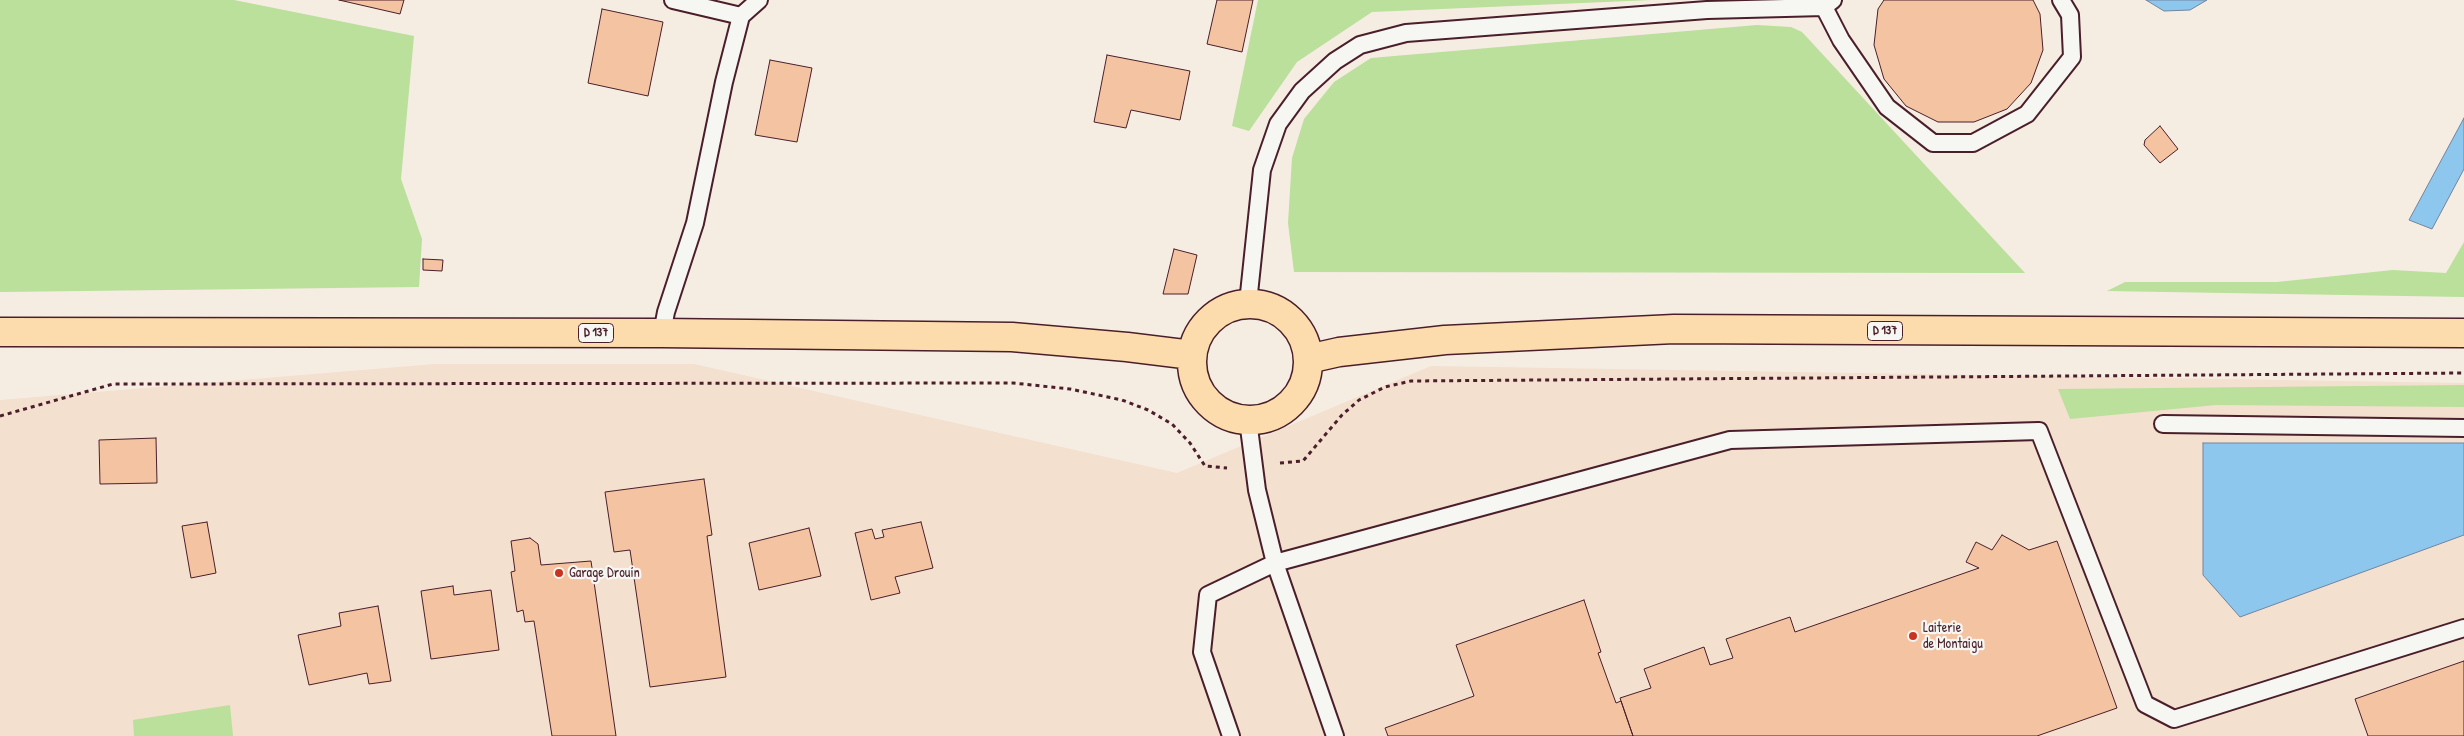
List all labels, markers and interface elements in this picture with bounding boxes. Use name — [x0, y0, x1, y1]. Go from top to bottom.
road number: D 137 — [1868, 322, 1902, 341]
road number: D 137 — [578, 323, 614, 342]
place label: Garage Drouin — [569, 565, 640, 581]
marker: Garage Drouin — [553, 567, 565, 579]
place label: Laiterie de Montaigu — [1923, 620, 1983, 652]
marker: Laiterie de Montaigu — [1907, 630, 1919, 642]

